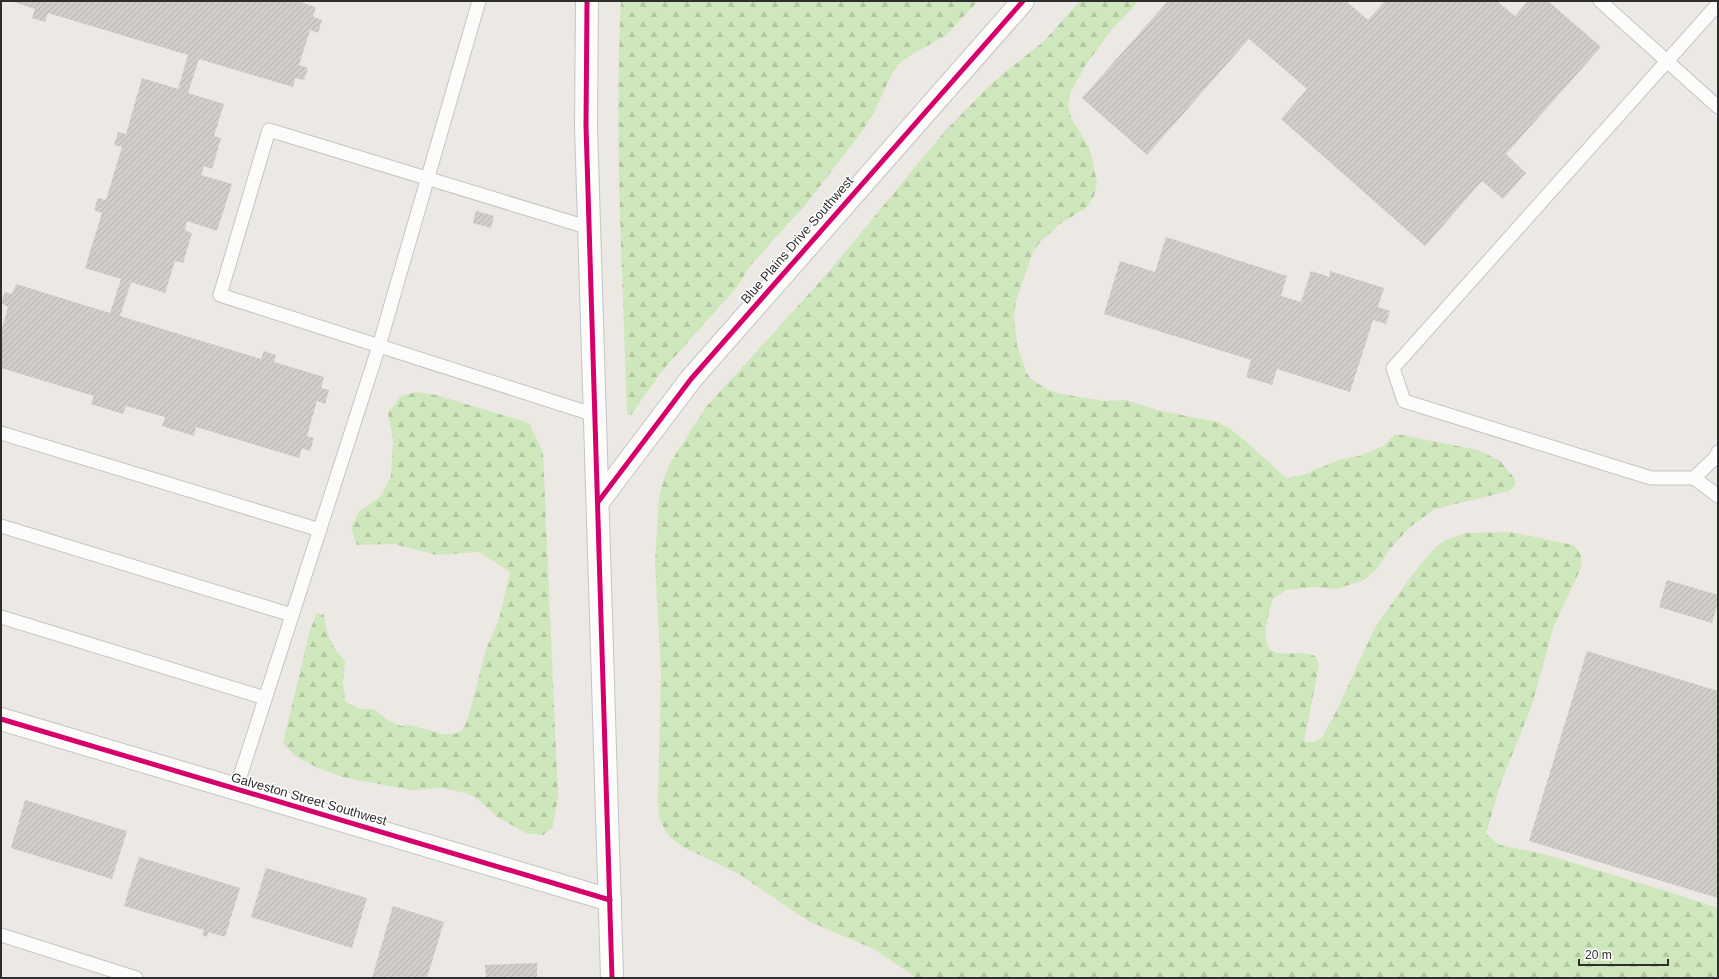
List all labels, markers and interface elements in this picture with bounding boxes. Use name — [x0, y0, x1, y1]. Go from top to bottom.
street label: Blue Plains Drive Southwest — [738, 173, 856, 307]
street label: Galveston Street Southwest — [229, 770, 389, 829]
scale bar — [1579, 941, 1668, 967]
text: 20 m — [1585, 948, 1612, 962]

